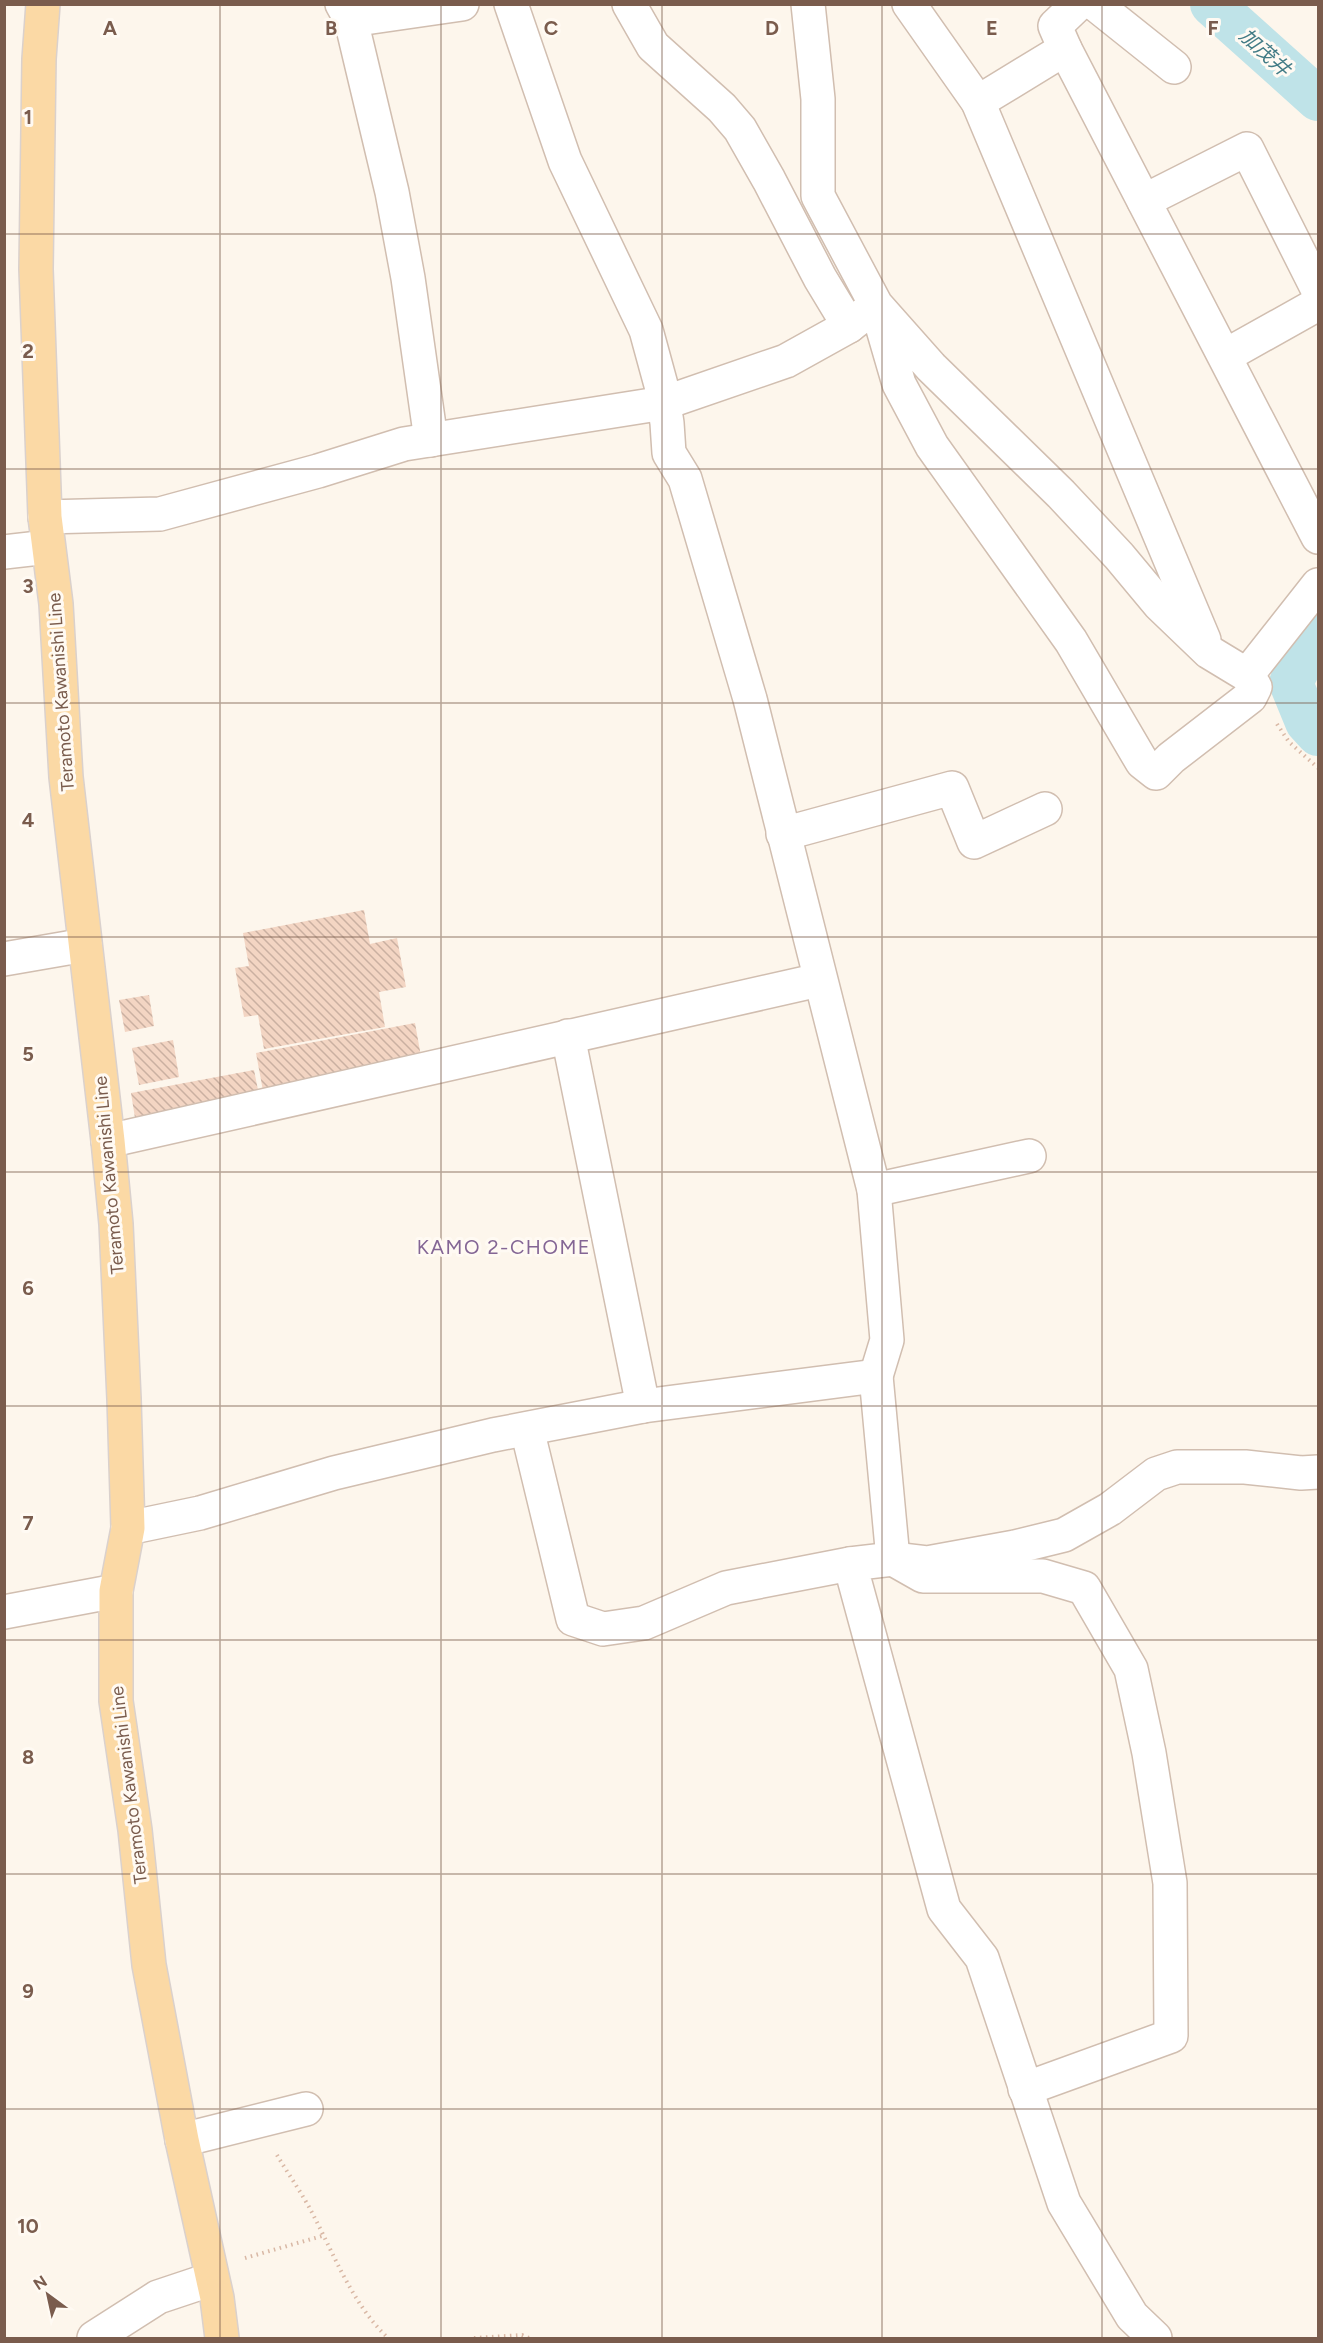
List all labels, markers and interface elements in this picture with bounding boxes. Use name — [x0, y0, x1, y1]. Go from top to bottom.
text: A — [103, 16, 118, 40]
text: B — [325, 16, 337, 40]
text: C — [544, 16, 558, 40]
text: D — [765, 16, 779, 40]
text: E — [986, 16, 998, 40]
text: F — [1207, 16, 1219, 40]
water label: 加茂井 — [1235, 23, 1297, 82]
text: 1 — [24, 105, 32, 129]
text: 2 — [22, 339, 34, 363]
text: 3 — [22, 574, 34, 598]
street label: Teramoto Kawanishi Line — [43, 592, 79, 792]
text: 4 — [22, 808, 35, 832]
text: 5 — [22, 1042, 34, 1066]
street label: Teramoto Kawanishi Line — [89, 1075, 129, 1275]
district label: KAMO 2-CHOME — [417, 1235, 591, 1259]
text: 6 — [22, 1276, 34, 1300]
text: 7 — [22, 1511, 34, 1535]
street label: Teramoto Kawanishi Line — [106, 1685, 152, 1885]
text: 8 — [22, 1745, 34, 1769]
text: 9 — [22, 1979, 34, 2003]
text: 10 — [17, 2214, 39, 2238]
north arrow — [18, 2265, 78, 2325]
text: N — [30, 2272, 50, 2294]

